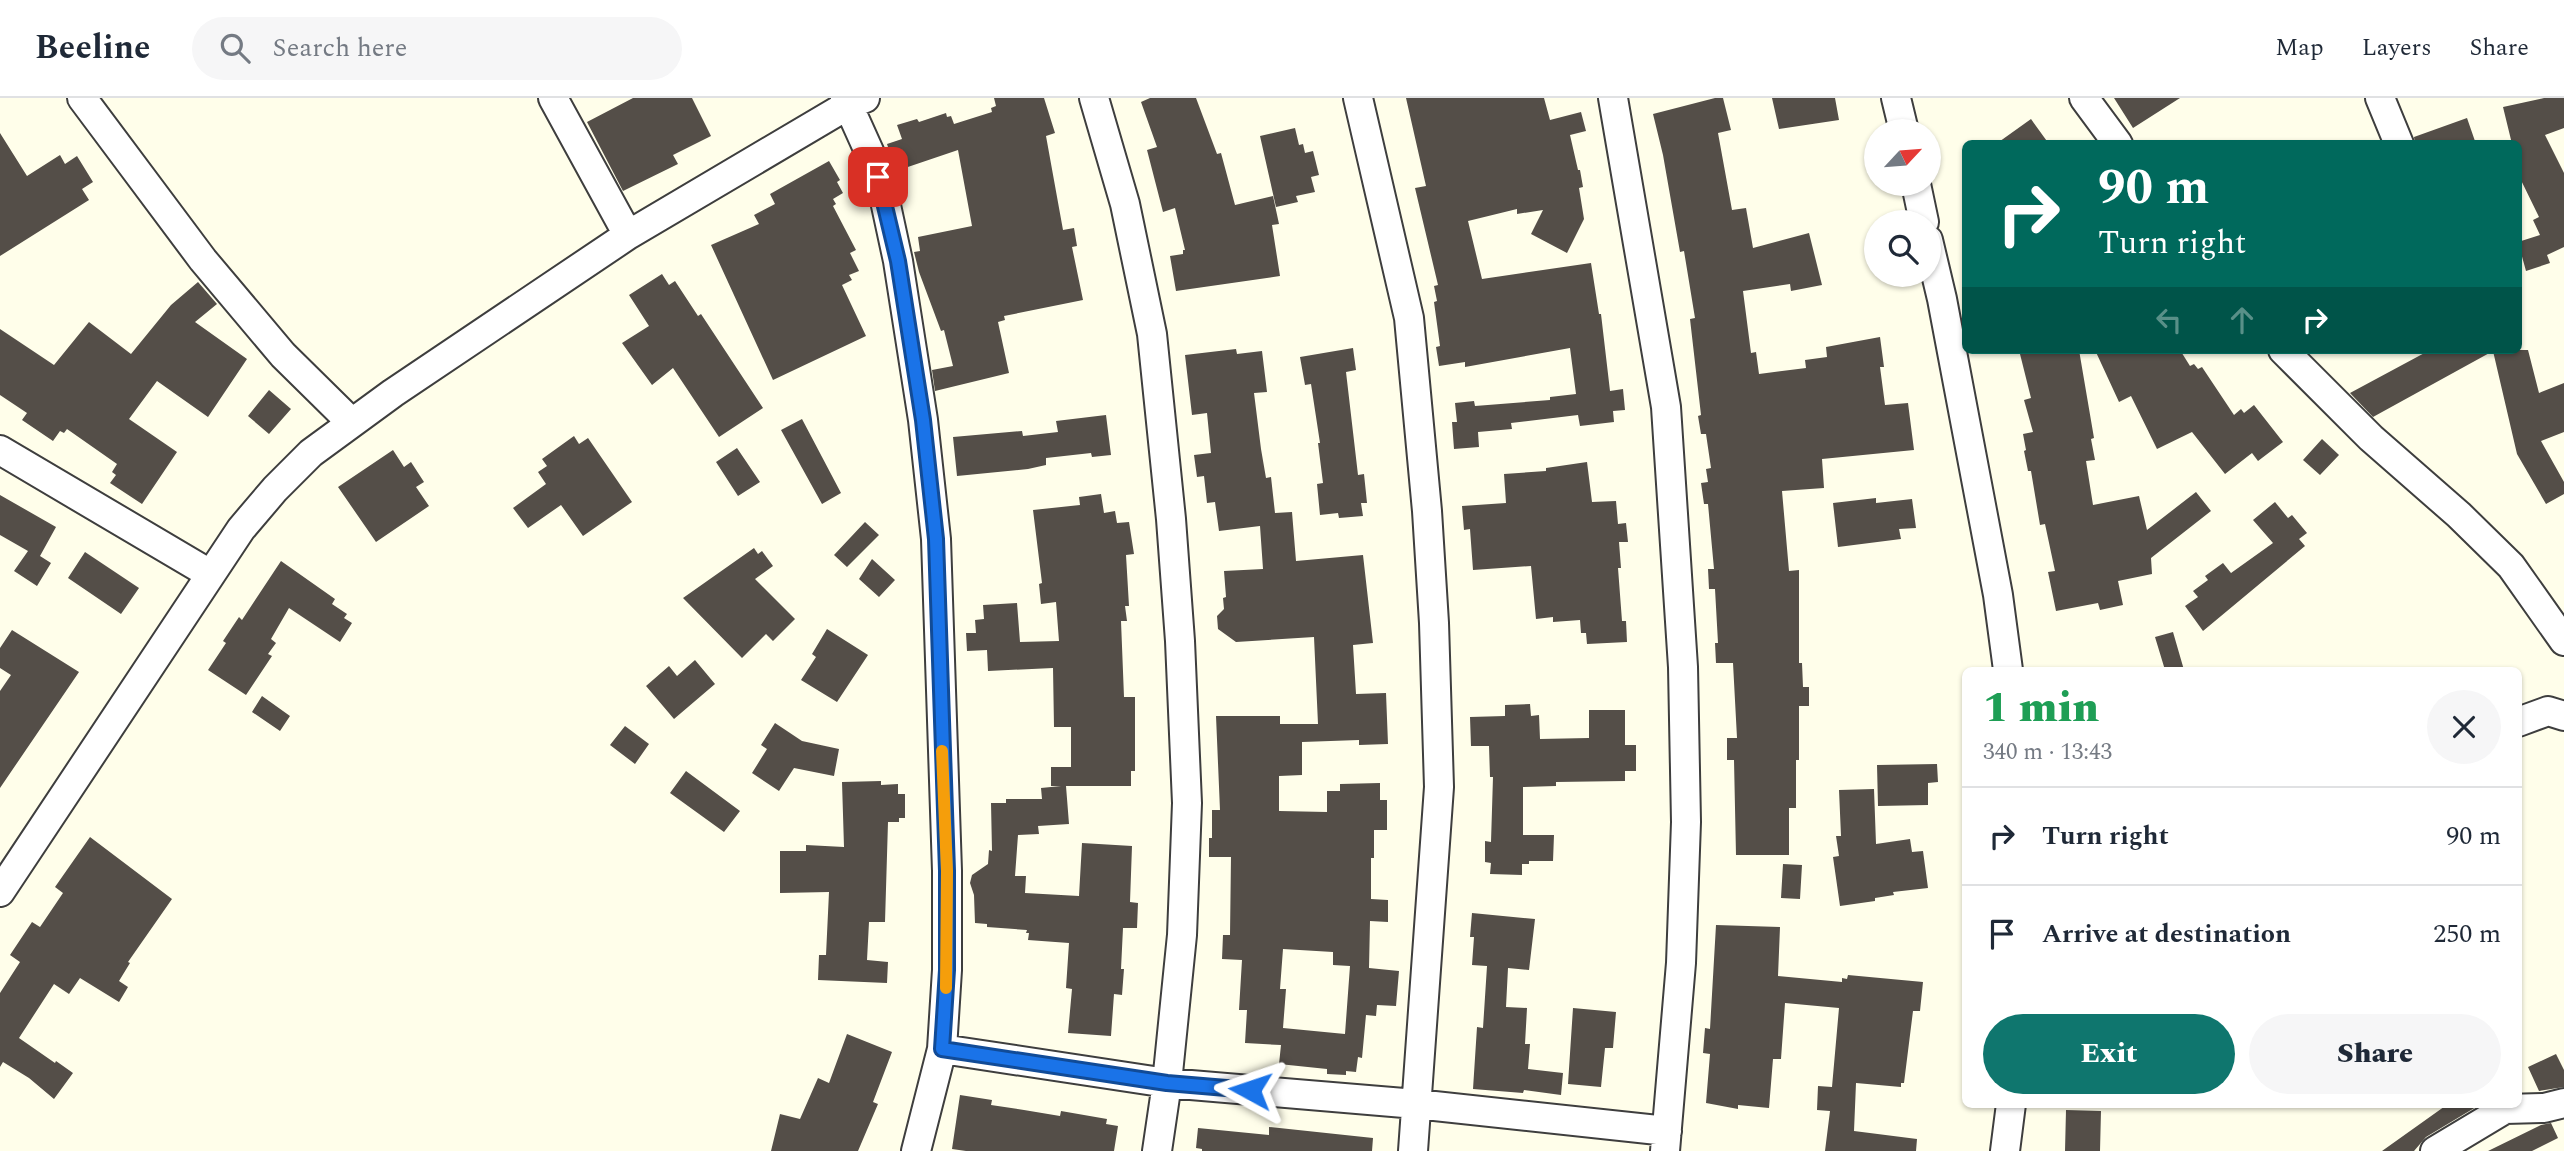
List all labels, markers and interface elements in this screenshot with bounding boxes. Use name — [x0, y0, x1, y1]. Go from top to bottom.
search box — [192, 17, 682, 80]
text: Beeline — [35, 23, 150, 73]
text: Search here — [272, 28, 407, 68]
icon: search — [216, 29, 254, 67]
text: Map — [2275, 30, 2324, 66]
text: Layers — [2362, 30, 2432, 66]
text: Share — [2470, 30, 2529, 66]
north arrow — [1864, 119, 1941, 196]
map controls — [1864, 119, 1941, 287]
pin — [848, 147, 908, 207]
text: 90 m — [2098, 151, 2209, 226]
icon: arrive — [859, 158, 897, 196]
icon: right — [1983, 168, 2074, 259]
button: search — [1864, 210, 1941, 287]
text: Turn right — [2098, 219, 2246, 268]
icon: left — [2150, 301, 2188, 339]
icon: ahead — [2223, 301, 2261, 339]
icon: right — [2296, 301, 2334, 339]
text: 1 min — [1983, 677, 2099, 740]
button: close — [2427, 690, 2501, 764]
text: 340 m · 13:43 — [1983, 735, 2112, 770]
text: Turn right — [2042, 816, 2169, 856]
text: 90 m — [2446, 816, 2501, 856]
icon: right — [1983, 817, 2021, 855]
text: Arrive at destination — [2042, 914, 2291, 954]
text: 250 m — [2433, 914, 2501, 954]
icon: arrive — [1983, 915, 2021, 953]
button: Exit — [1983, 1014, 2235, 1094]
button: Share — [2249, 1014, 2501, 1094]
position arrow — [1213, 1053, 1287, 1127]

